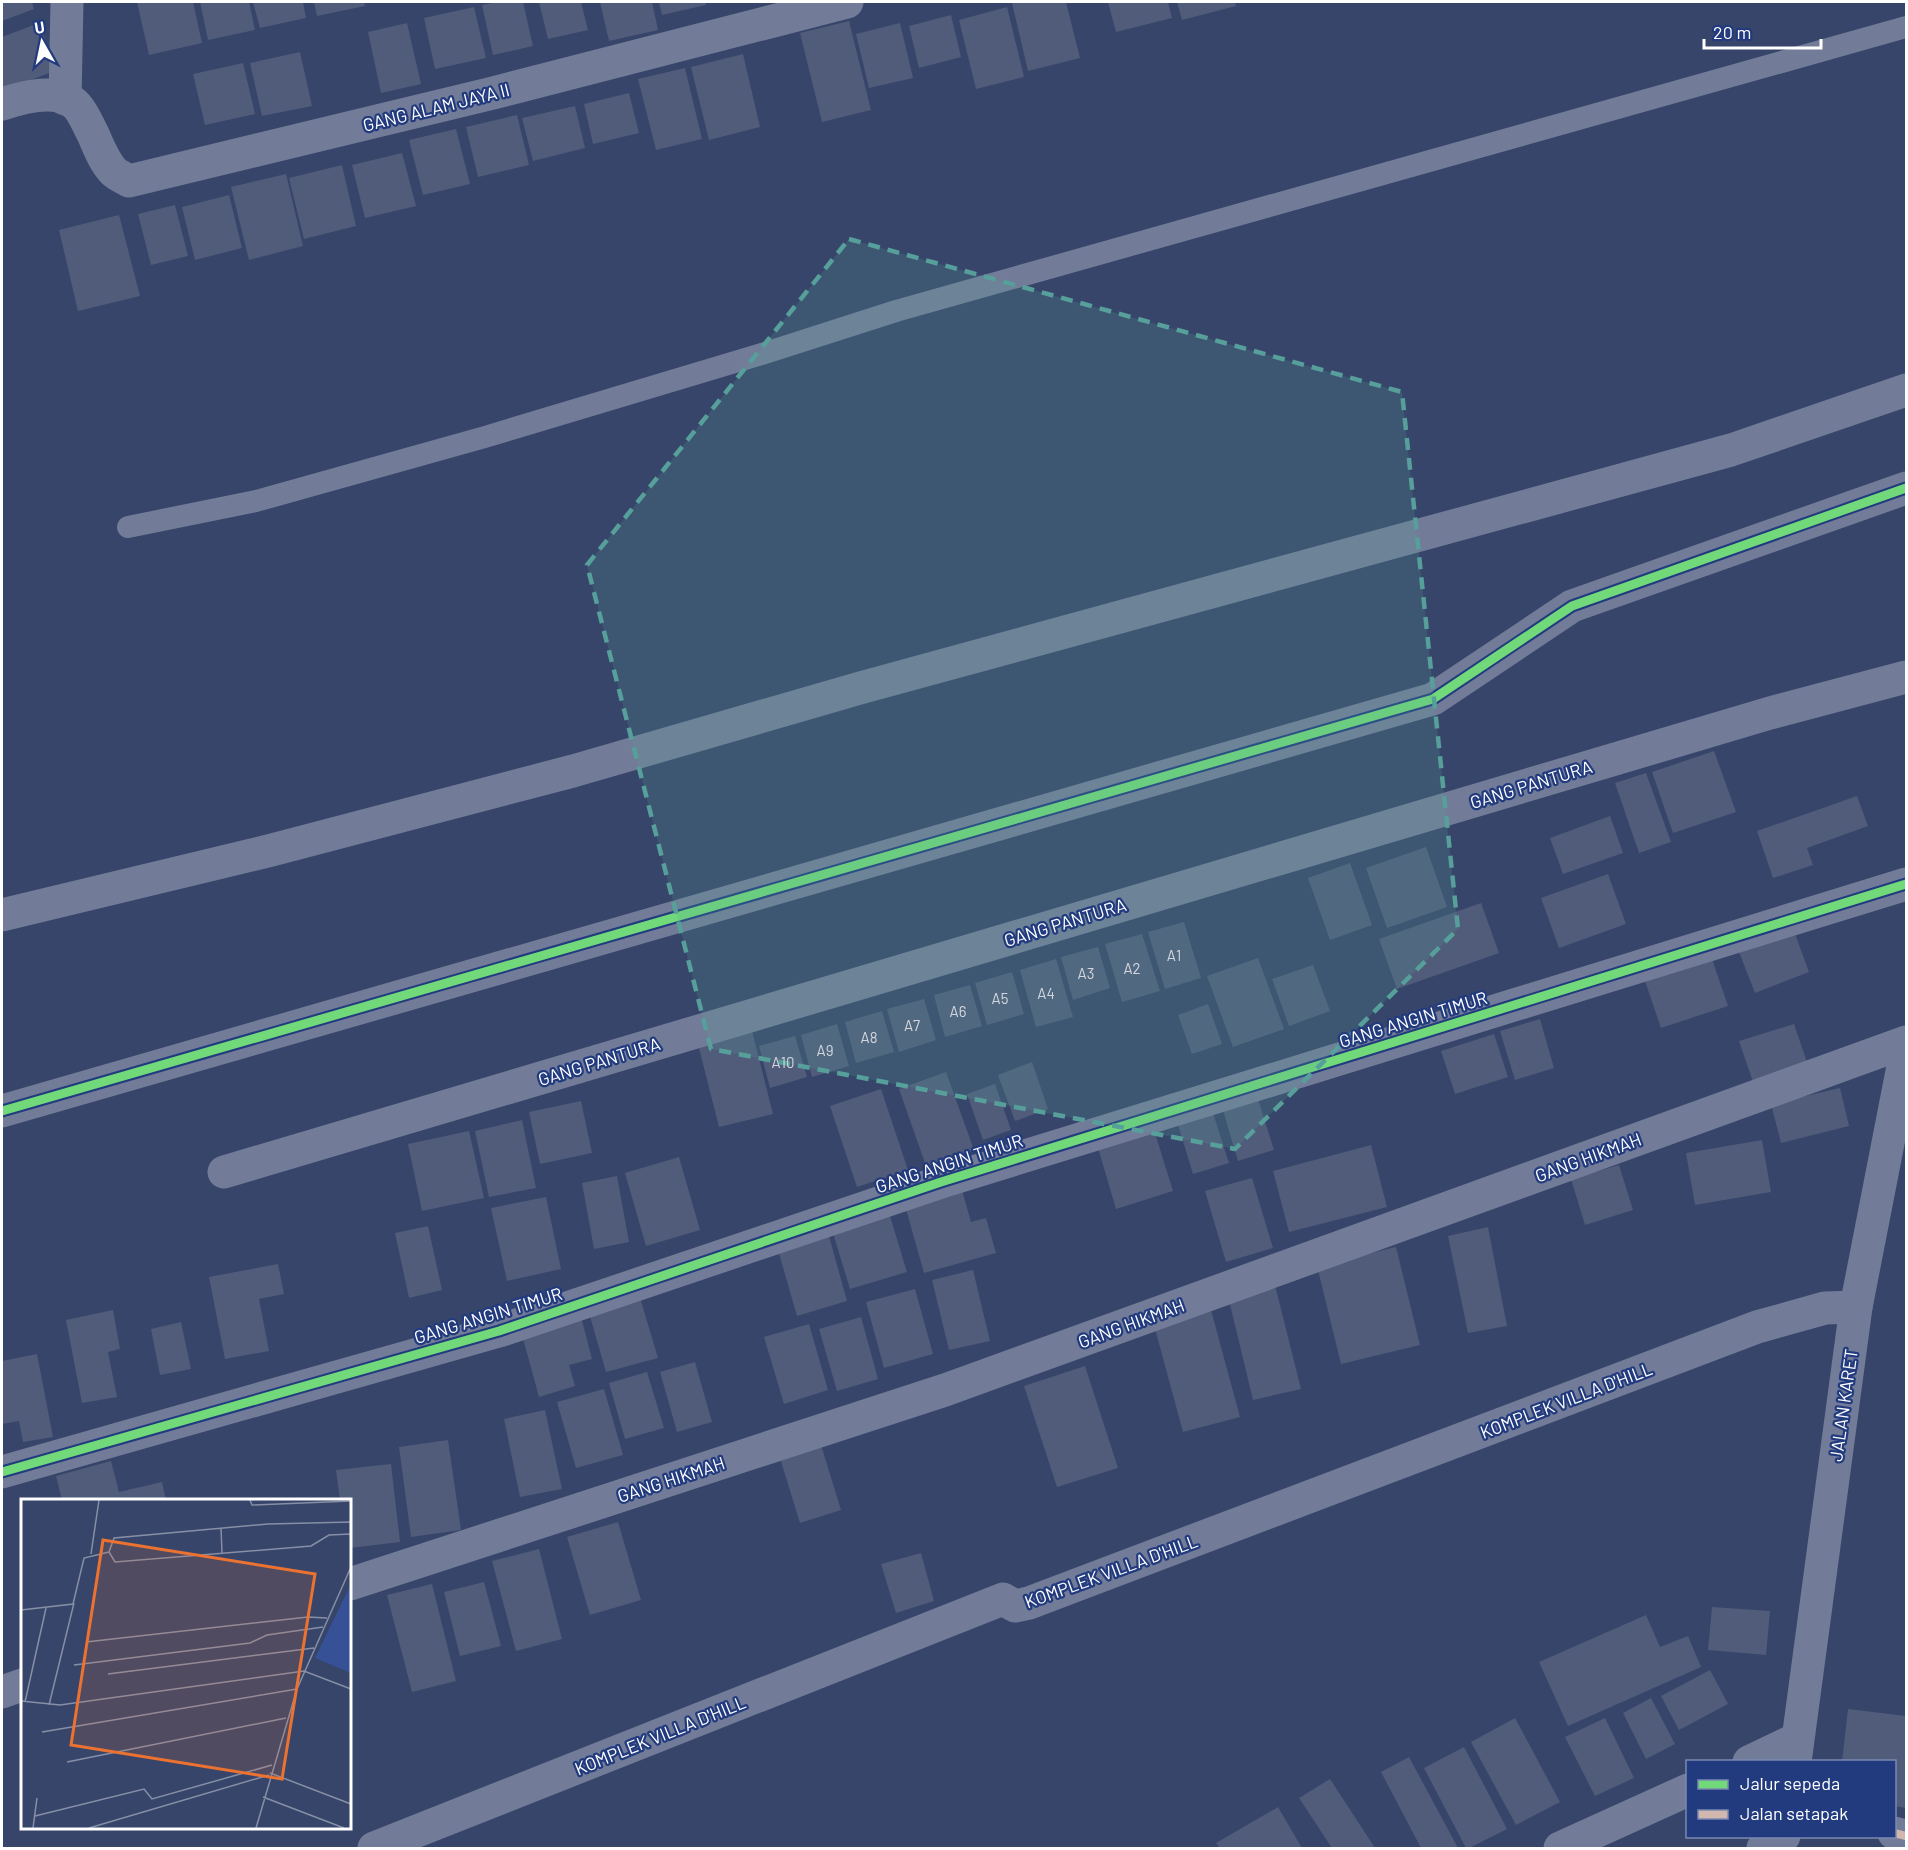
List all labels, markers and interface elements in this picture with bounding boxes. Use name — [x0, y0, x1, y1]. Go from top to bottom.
north arrow — [12, 12, 72, 72]
scale bar — [1704, 12, 1821, 50]
text: U — [33, 17, 46, 37]
text: 20 m — [1713, 21, 1751, 43]
street label: GANG ALAM JAYA II — [360, 78, 512, 136]
street label: GANG PANTURA — [1467, 755, 1595, 813]
street label: GANG PANTURA — [1001, 893, 1129, 951]
house number: A1 — [1167, 946, 1181, 964]
house number: A2 — [1123, 959, 1141, 977]
house number: A3 — [1078, 964, 1094, 982]
house number: A4 — [1037, 984, 1055, 1002]
street label: GANG ANGIN TIMUR — [1336, 986, 1490, 1052]
house number: A5 — [992, 989, 1008, 1007]
house number: A6 — [950, 1002, 966, 1020]
house number: A7 — [904, 1016, 920, 1034]
house number: A8 — [861, 1028, 877, 1046]
street label: GANG PANTURA — [535, 1032, 663, 1090]
house number: A9 — [817, 1041, 833, 1059]
house number: A10 — [772, 1053, 794, 1071]
street label: GANG HIKMAH — [1532, 1128, 1644, 1186]
street label: GANG ANGIN TIMUR — [872, 1129, 1026, 1197]
street label: GANG ANGIN TIMUR — [411, 1282, 565, 1348]
street label: GANG HIKMAH — [1075, 1294, 1187, 1352]
street label: JALAN KARET — [1824, 1347, 1862, 1463]
street label: KOMPLEK VILLA D'HILL — [1477, 1357, 1655, 1443]
street label: GANG HIKMAH — [614, 1451, 728, 1507]
inset map — [21, 1499, 351, 1829]
street label: KOMPLEK VILLA D'HILL — [1021, 1529, 1201, 1613]
street label: KOMPLEK VILLA D'HILL — [571, 1691, 749, 1779]
legend — [1686, 1760, 1896, 1838]
text: Jalur sepeda — [1740, 1772, 1840, 1794]
text: Jalan setapak — [1740, 1802, 1848, 1824]

